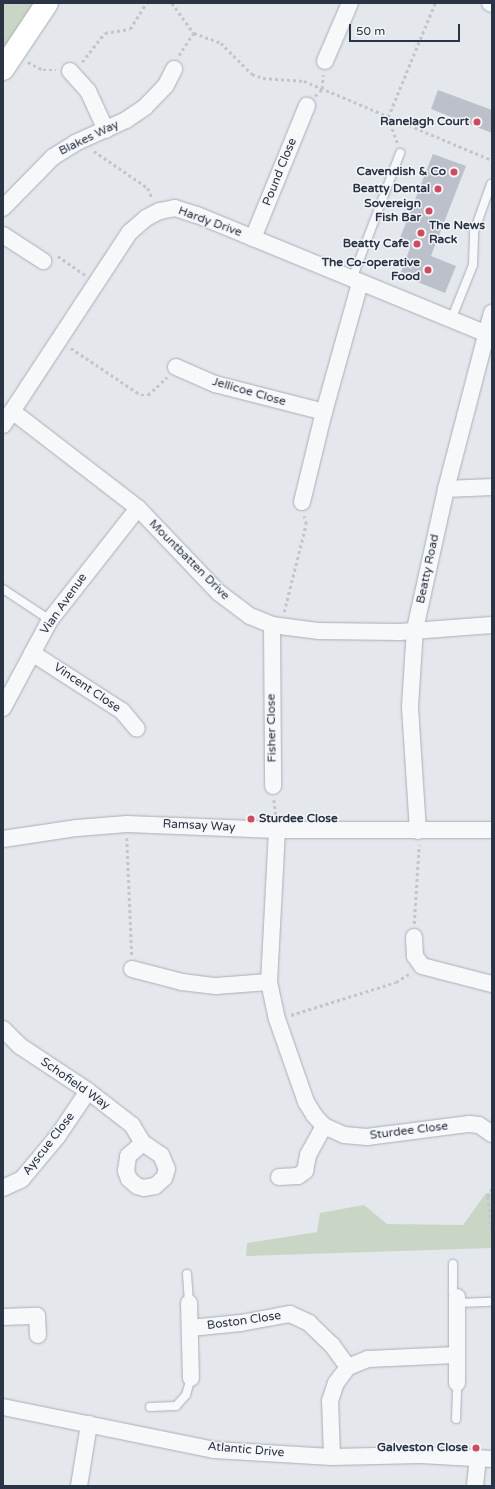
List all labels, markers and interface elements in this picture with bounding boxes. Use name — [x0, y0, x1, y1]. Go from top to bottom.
scale bar — [351, 16, 462, 42]
text: 50 m — [356, 24, 385, 38]
place label: Ranelagh Court — [380, 115, 469, 129]
street label: Blakes Way — [57, 117, 121, 159]
marker: Ranelagh Court — [472, 117, 482, 127]
street label: Pound Close — [260, 136, 300, 208]
place label: Cavendish & Co — [357, 165, 446, 179]
marker: Cavendish & Co — [449, 167, 459, 177]
place label: Beatty Dental — [353, 182, 430, 196]
marker: Beatty Dental — [433, 184, 443, 194]
place label: Sovereign Fish Bar — [364, 197, 421, 225]
street label: Hardy Drive — [176, 204, 244, 240]
marker: Sovereign Fish Bar — [424, 206, 434, 216]
place label: The News Rack — [429, 219, 485, 247]
marker: The News Rack — [416, 228, 426, 238]
place label: Beatty Cafe — [343, 237, 409, 251]
marker: Beatty Cafe — [412, 239, 422, 249]
place label: The Co-operative Food — [322, 256, 420, 284]
marker: The Co-operative Food — [423, 265, 433, 275]
street label: Jellicoe Close — [210, 375, 288, 409]
street label: Mountbatten Drive — [146, 517, 232, 603]
street label: Beatty Road — [414, 533, 442, 605]
street label: Vian Avenue — [38, 571, 90, 637]
street label: Vincent Close — [51, 660, 123, 716]
street label: Fisher Close — [264, 693, 280, 763]
place label: Sturdee Close — [259, 812, 338, 826]
marker: Sturdee Close — [246, 814, 256, 824]
street label: Ramsay Way — [162, 817, 236, 835]
street label: Schofield Way — [38, 1055, 112, 1113]
street label: Ayscue Close — [20, 1110, 78, 1178]
street label: Sturdee Close — [369, 1119, 449, 1143]
street label: Boston Close — [206, 1309, 282, 1333]
street label: Atlantic Drive — [207, 1439, 285, 1461]
place label: Galveston Close — [377, 1441, 468, 1455]
marker: Galveston Close — [471, 1443, 481, 1453]

